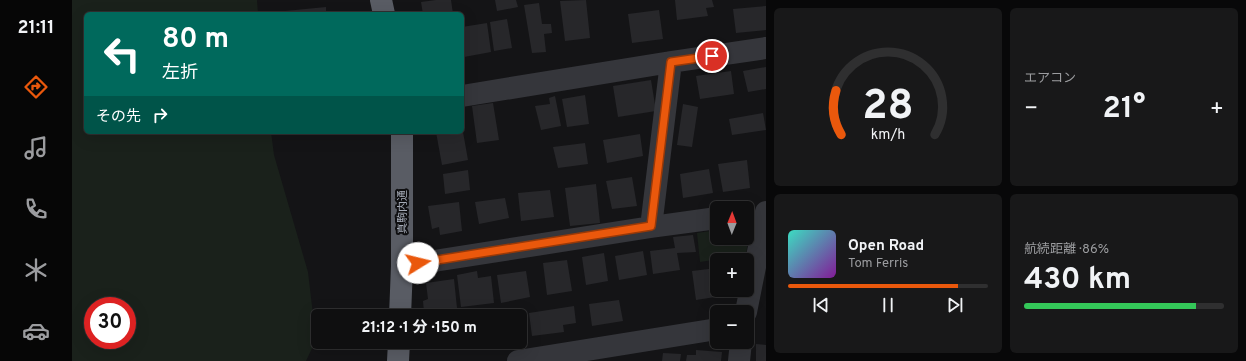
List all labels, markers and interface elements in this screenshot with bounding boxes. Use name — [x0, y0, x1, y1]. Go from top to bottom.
text: 21:11 — [18, 17, 54, 40]
text: 80 m — [162, 22, 229, 58]
icon: left — [96, 28, 148, 80]
pin — [695, 39, 729, 73]
icon: arrive — [701, 45, 723, 67]
text: 左折 — [162, 62, 198, 85]
text: エアコン — [1024, 71, 1076, 87]
icon: directions — [22, 73, 50, 101]
text: 28 — [862, 81, 914, 134]
text: 21° — [1103, 91, 1145, 128]
text: − — [1024, 96, 1038, 123]
text: + — [1210, 96, 1224, 123]
icon: right — [149, 104, 171, 126]
text: その先 — [96, 108, 141, 127]
text: km/h — [871, 125, 905, 143]
icon: music — [22, 134, 50, 162]
street label: 真駒内通 — [396, 190, 410, 234]
icon: phone — [22, 195, 50, 223]
north arrow — [710, 201, 754, 245]
map controls — [710, 201, 754, 349]
text: Open Road — [848, 237, 924, 256]
position arrow — [397, 242, 439, 284]
text: 航続距離 · 86% — [1024, 242, 1109, 258]
button: + — [710, 253, 754, 297]
icon: climate — [22, 256, 50, 284]
text: Tom Ferris — [848, 256, 908, 272]
text: 430 km — [1024, 262, 1131, 299]
icon: previous — [810, 294, 832, 316]
icon: pause — [877, 294, 899, 316]
icon: next — [944, 294, 966, 316]
speed limit sign: 30 — [84, 297, 136, 349]
button: − — [710, 305, 754, 349]
icon: car — [22, 317, 50, 345]
text: 21:12 · 1 分 · 150 m — [361, 319, 477, 338]

